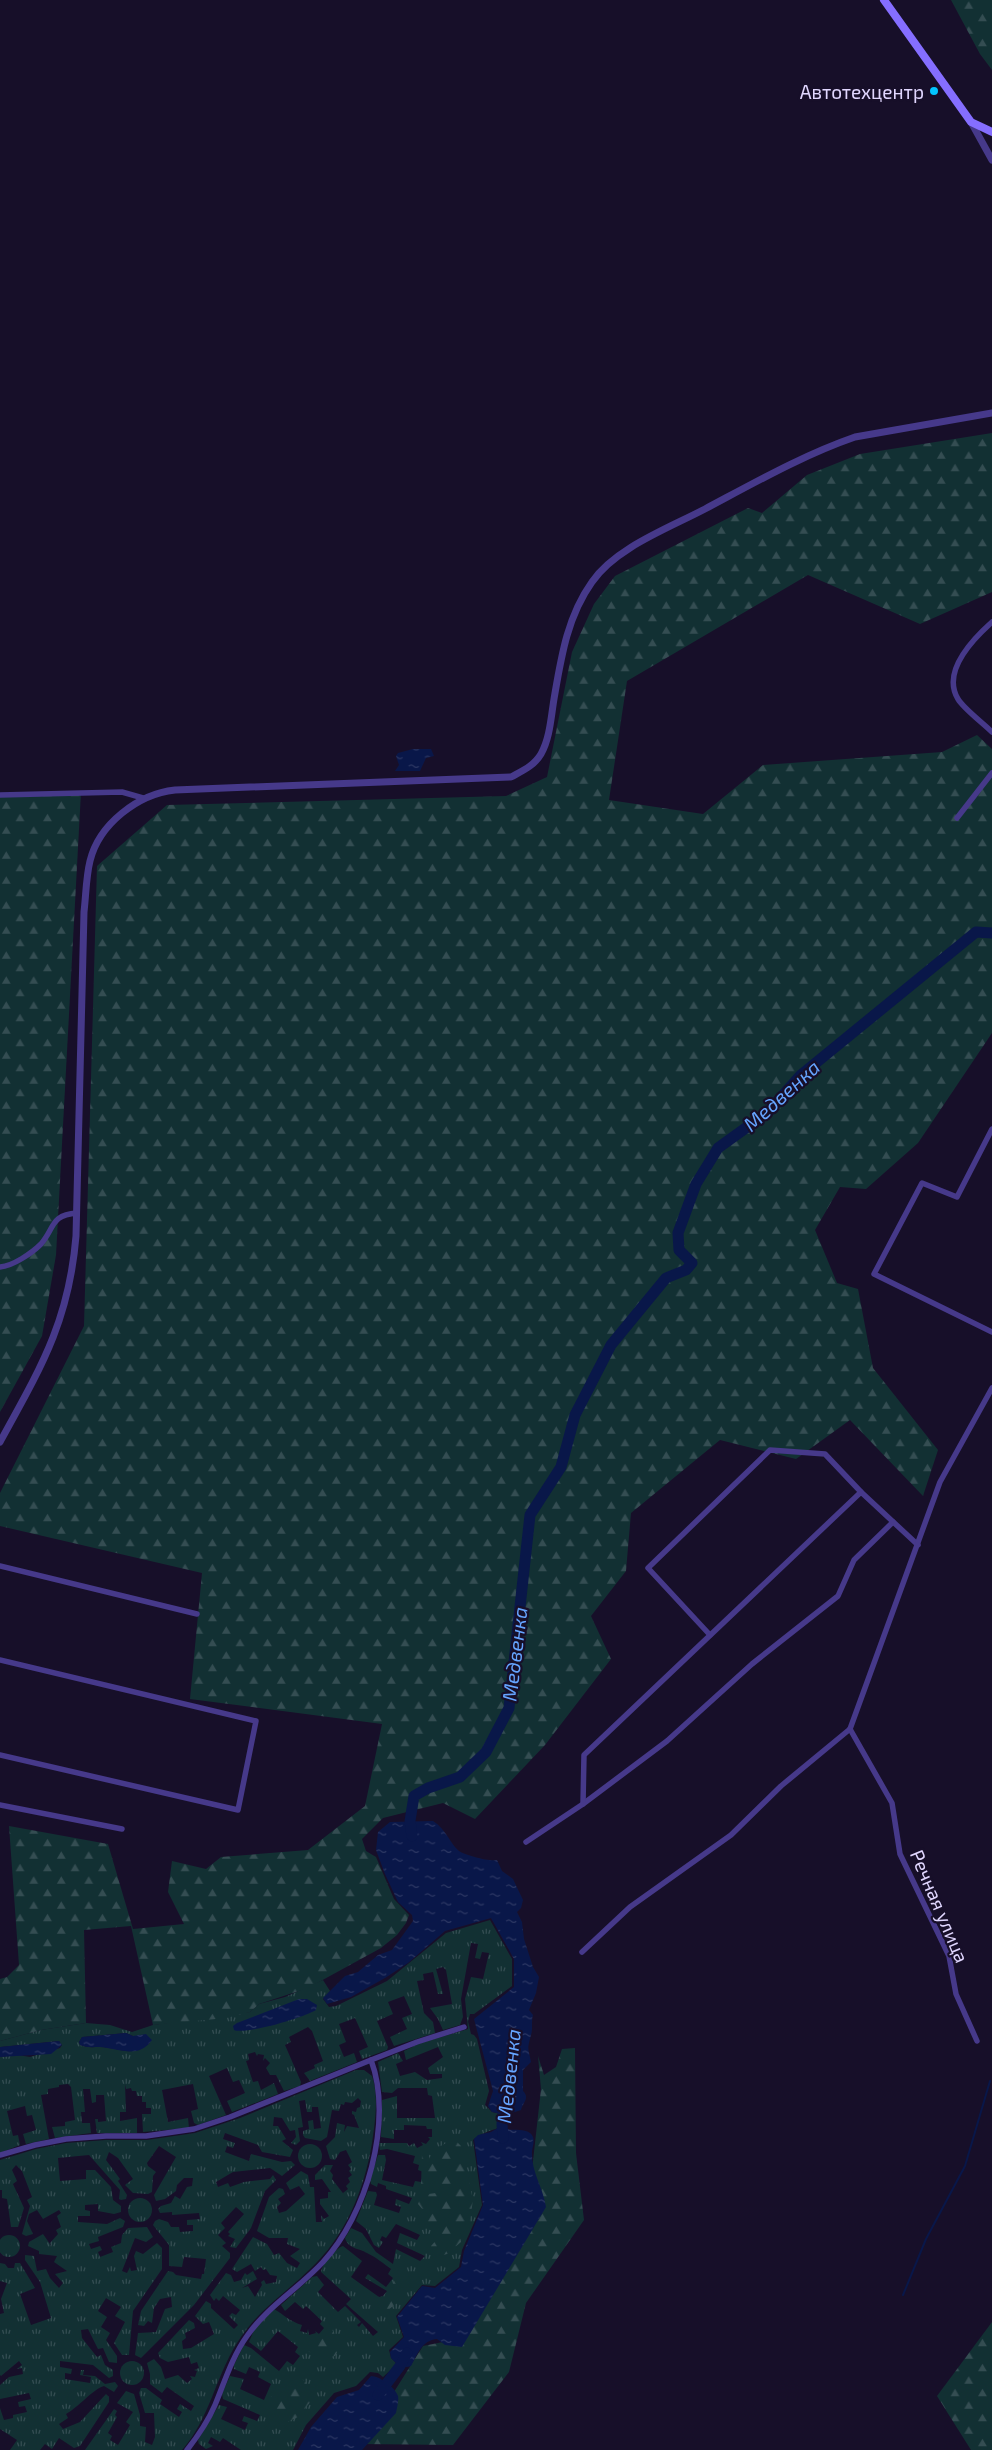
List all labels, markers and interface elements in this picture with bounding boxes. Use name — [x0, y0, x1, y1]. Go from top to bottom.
place label: Автотехцентр — [800, 80, 924, 103]
marker: Автотехцентр — [928, 85, 940, 97]
water label: Медвенка — [738, 1054, 824, 1136]
water label: Медвенка — [496, 1606, 532, 1702]
street label: Речная улица — [905, 1846, 974, 1966]
water label: Медвенка — [491, 2028, 525, 2124]

